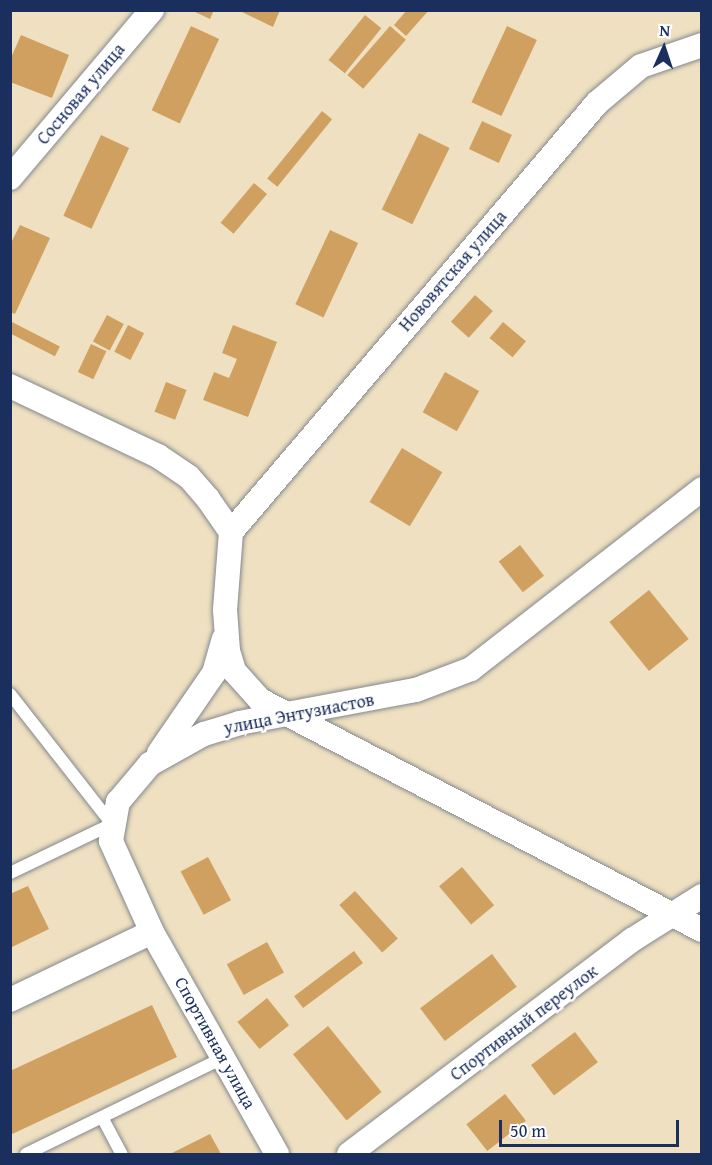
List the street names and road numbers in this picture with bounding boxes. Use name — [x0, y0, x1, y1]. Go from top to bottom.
street label: Сосновая улица — [32, 39, 130, 149]
street label: Нововятская улица — [395, 206, 511, 336]
street label: улица Энтузиастов — [222, 689, 376, 739]
street label: Спортивный переулок — [446, 960, 602, 1086]
street label: Спортивная улица — [170, 973, 260, 1113]

